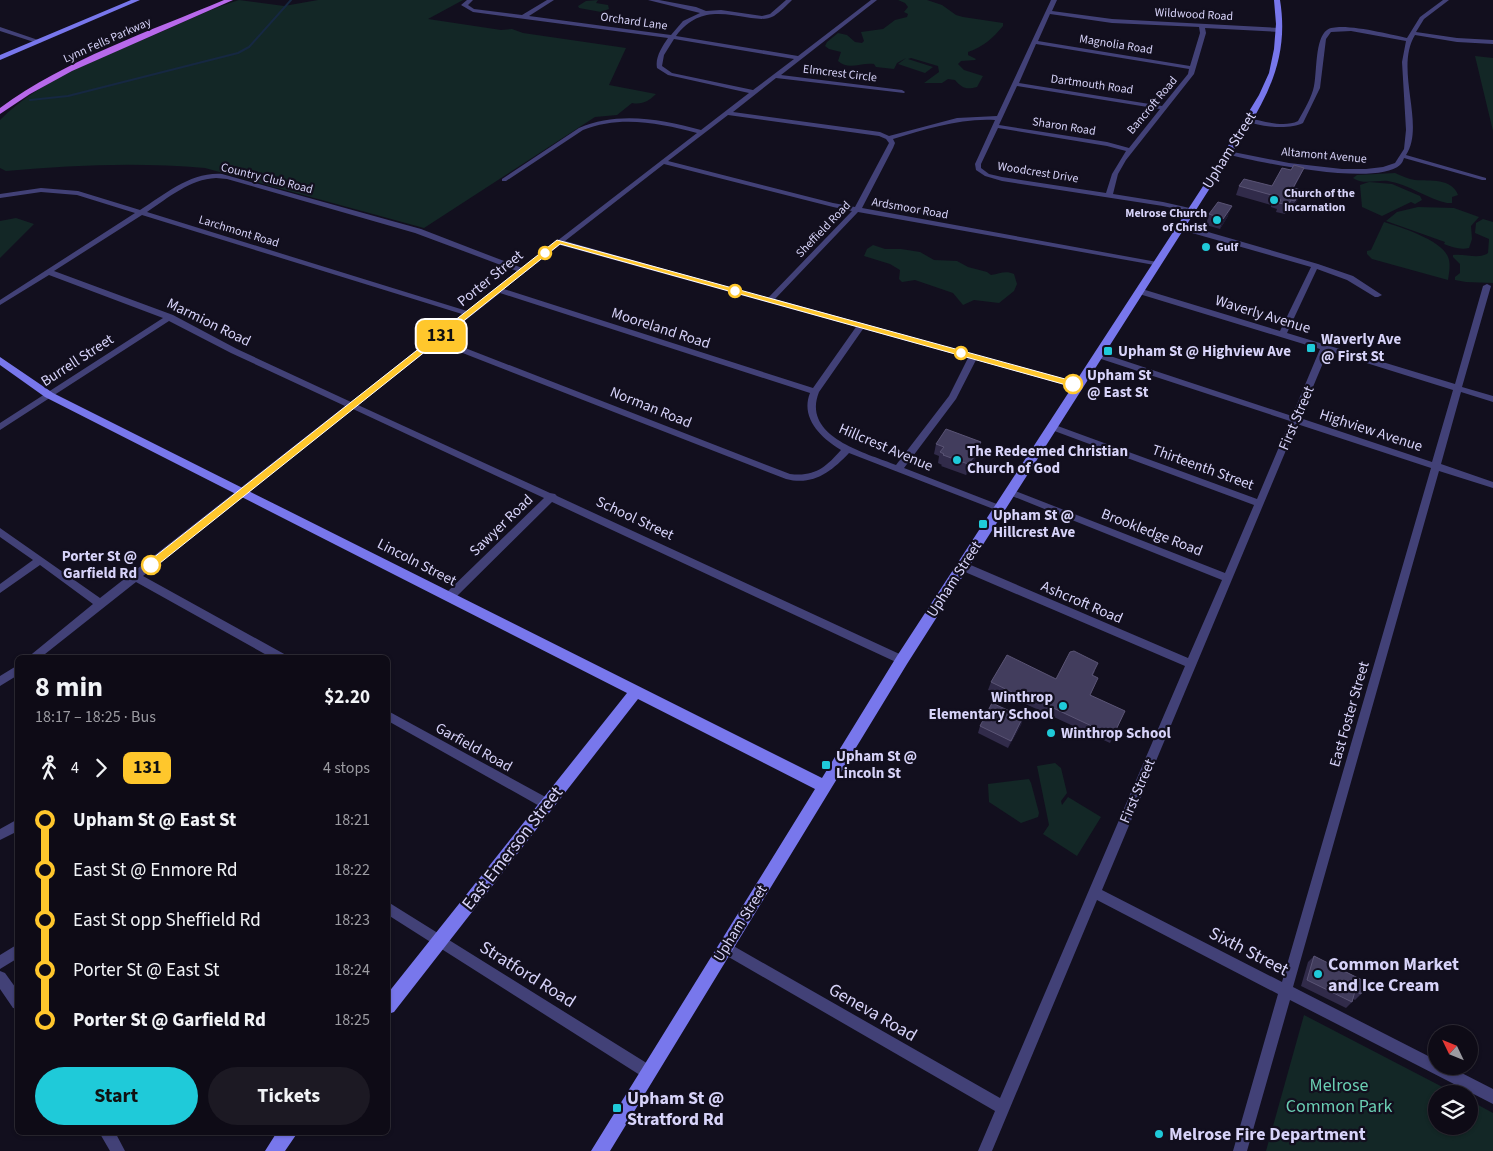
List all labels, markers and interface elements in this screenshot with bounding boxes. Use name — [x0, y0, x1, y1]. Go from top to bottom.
street label: Wildwood Road — [1154, 4, 1234, 25]
street label: Orchard Lane — [599, 8, 669, 35]
street label: Lynn Fells Parkway — [61, 13, 154, 67]
street label: Magnolia Road — [1078, 30, 1154, 59]
street label: Elmcrest Circle — [802, 61, 878, 86]
street label: Dartmouth Road — [1049, 70, 1134, 99]
street label: Bancroft Road — [1123, 73, 1182, 138]
street label: Upham Street — [1198, 108, 1261, 193]
street label: Sharon Road — [1031, 113, 1097, 140]
street label: Altamont Avenue — [1280, 143, 1368, 168]
street label: Woodcrest Drive — [996, 158, 1080, 187]
street label: Country Club Road — [219, 159, 315, 198]
place label: Church of the Incarnation — [1284, 185, 1355, 216]
street label: Ardsmoor Road — [870, 193, 950, 224]
marker: Church of the Incarnation — [1268, 194, 1280, 206]
street label: Sheffield Road — [792, 197, 855, 261]
place label: Melrose Church of Christ — [1125, 205, 1207, 236]
street label: Larchmont Road — [197, 211, 281, 252]
marker: Melrose Church of Christ — [1211, 214, 1223, 226]
place label: Gulf — [1216, 239, 1239, 256]
marker: Gulf — [1200, 241, 1212, 253]
street label: Porter Street — [453, 245, 528, 312]
unlabelled marker — [538, 246, 552, 260]
unlabelled marker — [728, 284, 742, 298]
street label: Waverly Avenue — [1213, 290, 1313, 339]
street label: Marmion Road — [163, 293, 254, 352]
street label: Mooreland Road — [609, 303, 713, 354]
line badge: 131 — [412, 320, 470, 352]
text: 131 — [427, 323, 455, 348]
street label: Burrell Street — [37, 329, 118, 392]
place label: Waverly Ave @ First St — [1321, 329, 1402, 367]
place label: Upham St @ Highview Ave — [1118, 341, 1291, 362]
marker: Waverly Ave @ First St — [1305, 342, 1317, 354]
marker: Upham St @ Highview Ave — [1102, 345, 1114, 357]
unlabelled marker — [954, 346, 968, 360]
place label: Upham St @ East St — [1087, 365, 1152, 403]
marker: Upham St @ East St — [1063, 374, 1083, 394]
street label: Norman Road — [607, 382, 695, 433]
street label: First Street — [1274, 383, 1319, 454]
street label: Highview Avenue — [1317, 404, 1425, 457]
street label: Hillcrest Avenue — [835, 418, 936, 477]
street label: Thirteenth Street — [1149, 439, 1257, 496]
place label: The Redeemed Christian Church of God — [967, 441, 1128, 479]
marker: The Redeemed Christian Church of God — [951, 454, 963, 466]
street label: Sawyer Road — [465, 490, 538, 561]
street label: School Street — [592, 491, 677, 546]
street label: Brookledge Road — [1098, 503, 1206, 561]
place label: Upham St @ Hillcrest Ave — [993, 505, 1076, 543]
marker: Upham St @ Hillcrest Ave — [977, 518, 989, 530]
street label: Lincoln Street — [373, 533, 460, 591]
street label: Upham Street — [922, 537, 987, 621]
place label: Porter St @ Garfield Rd — [62, 546, 137, 584]
marker: Porter St @ Garfield Rd — [141, 555, 161, 575]
street label: Ashcroft Road — [1038, 576, 1126, 629]
street label: East Foster Street — [1324, 659, 1375, 769]
text: 8 min — [35, 667, 103, 707]
text: $2.20 — [324, 684, 370, 711]
place label: Winthrop Elementary School — [928, 687, 1054, 725]
marker: Winthrop Elementary School — [1057, 700, 1069, 712]
text: 18:17 – 18:25 · Bus — [35, 706, 156, 728]
street label: Garfield Road — [432, 718, 516, 777]
place label: Winthrop School — [1061, 723, 1172, 744]
marker: Winthrop School — [1045, 727, 1057, 739]
place label: Upham St @ Lincoln St — [836, 746, 917, 784]
icon: walk — [35, 754, 63, 782]
icon: forward — [87, 754, 115, 782]
text: 131 — [133, 755, 161, 780]
street label: First Street — [1115, 756, 1160, 827]
text: 4 — [71, 757, 79, 779]
text: 4 stops — [323, 757, 370, 779]
marker: Upham St @ Lincoln St — [820, 759, 832, 771]
street label: East Emerson Street — [456, 781, 569, 915]
text: Upham St @ East St — [73, 807, 236, 834]
text: 18:21 — [334, 809, 370, 831]
text: East St @ Enmore Rd — [73, 857, 237, 884]
text: 18:22 — [334, 859, 370, 881]
street label: Upham Street — [709, 881, 772, 966]
text: East St opp Sheffield Rd — [73, 907, 261, 934]
text: 18:23 — [334, 909, 370, 931]
street label: Sixth Street — [1205, 921, 1293, 982]
street label: Stratford Road — [475, 935, 581, 1014]
place label: Common Market and Ice Cream — [1328, 952, 1459, 998]
text: Porter St @ East St — [73, 957, 220, 984]
text: 18:24 — [334, 959, 370, 981]
marker: Common Market and Ice Cream — [1312, 968, 1324, 980]
street label: Geneva Road — [824, 977, 922, 1048]
text: Porter St @ Garfield Rd — [73, 1007, 266, 1034]
text: 18:25 — [334, 1009, 370, 1031]
north arrow — [1428, 1025, 1478, 1075]
map controls — [1428, 1025, 1478, 1135]
button: Start — [35, 1067, 198, 1125]
button: Tickets — [208, 1067, 370, 1125]
park label: Melrose Common Park — [1286, 1073, 1392, 1119]
button: layers — [1428, 1085, 1478, 1135]
place label: Upham St @ Stratford Rd — [627, 1086, 724, 1132]
marker: Upham St @ Stratford Rd — [611, 1102, 623, 1114]
place label: Melrose Fire Department — [1169, 1122, 1366, 1147]
marker: Melrose Fire Department — [1153, 1128, 1165, 1140]

